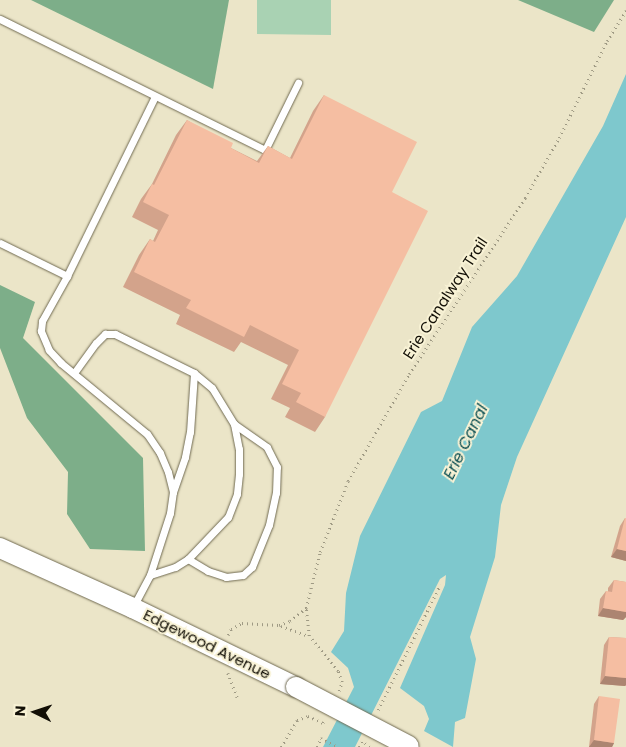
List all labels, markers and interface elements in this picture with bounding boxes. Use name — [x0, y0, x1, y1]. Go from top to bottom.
street label: Erie Canalway Trail — [399, 234, 491, 362]
water label: Erie Canal — [440, 401, 492, 483]
street label: Edgewood Avenue — [140, 605, 274, 683]
north arrow — [10, 687, 60, 737]
text: N — [10, 705, 30, 717]

